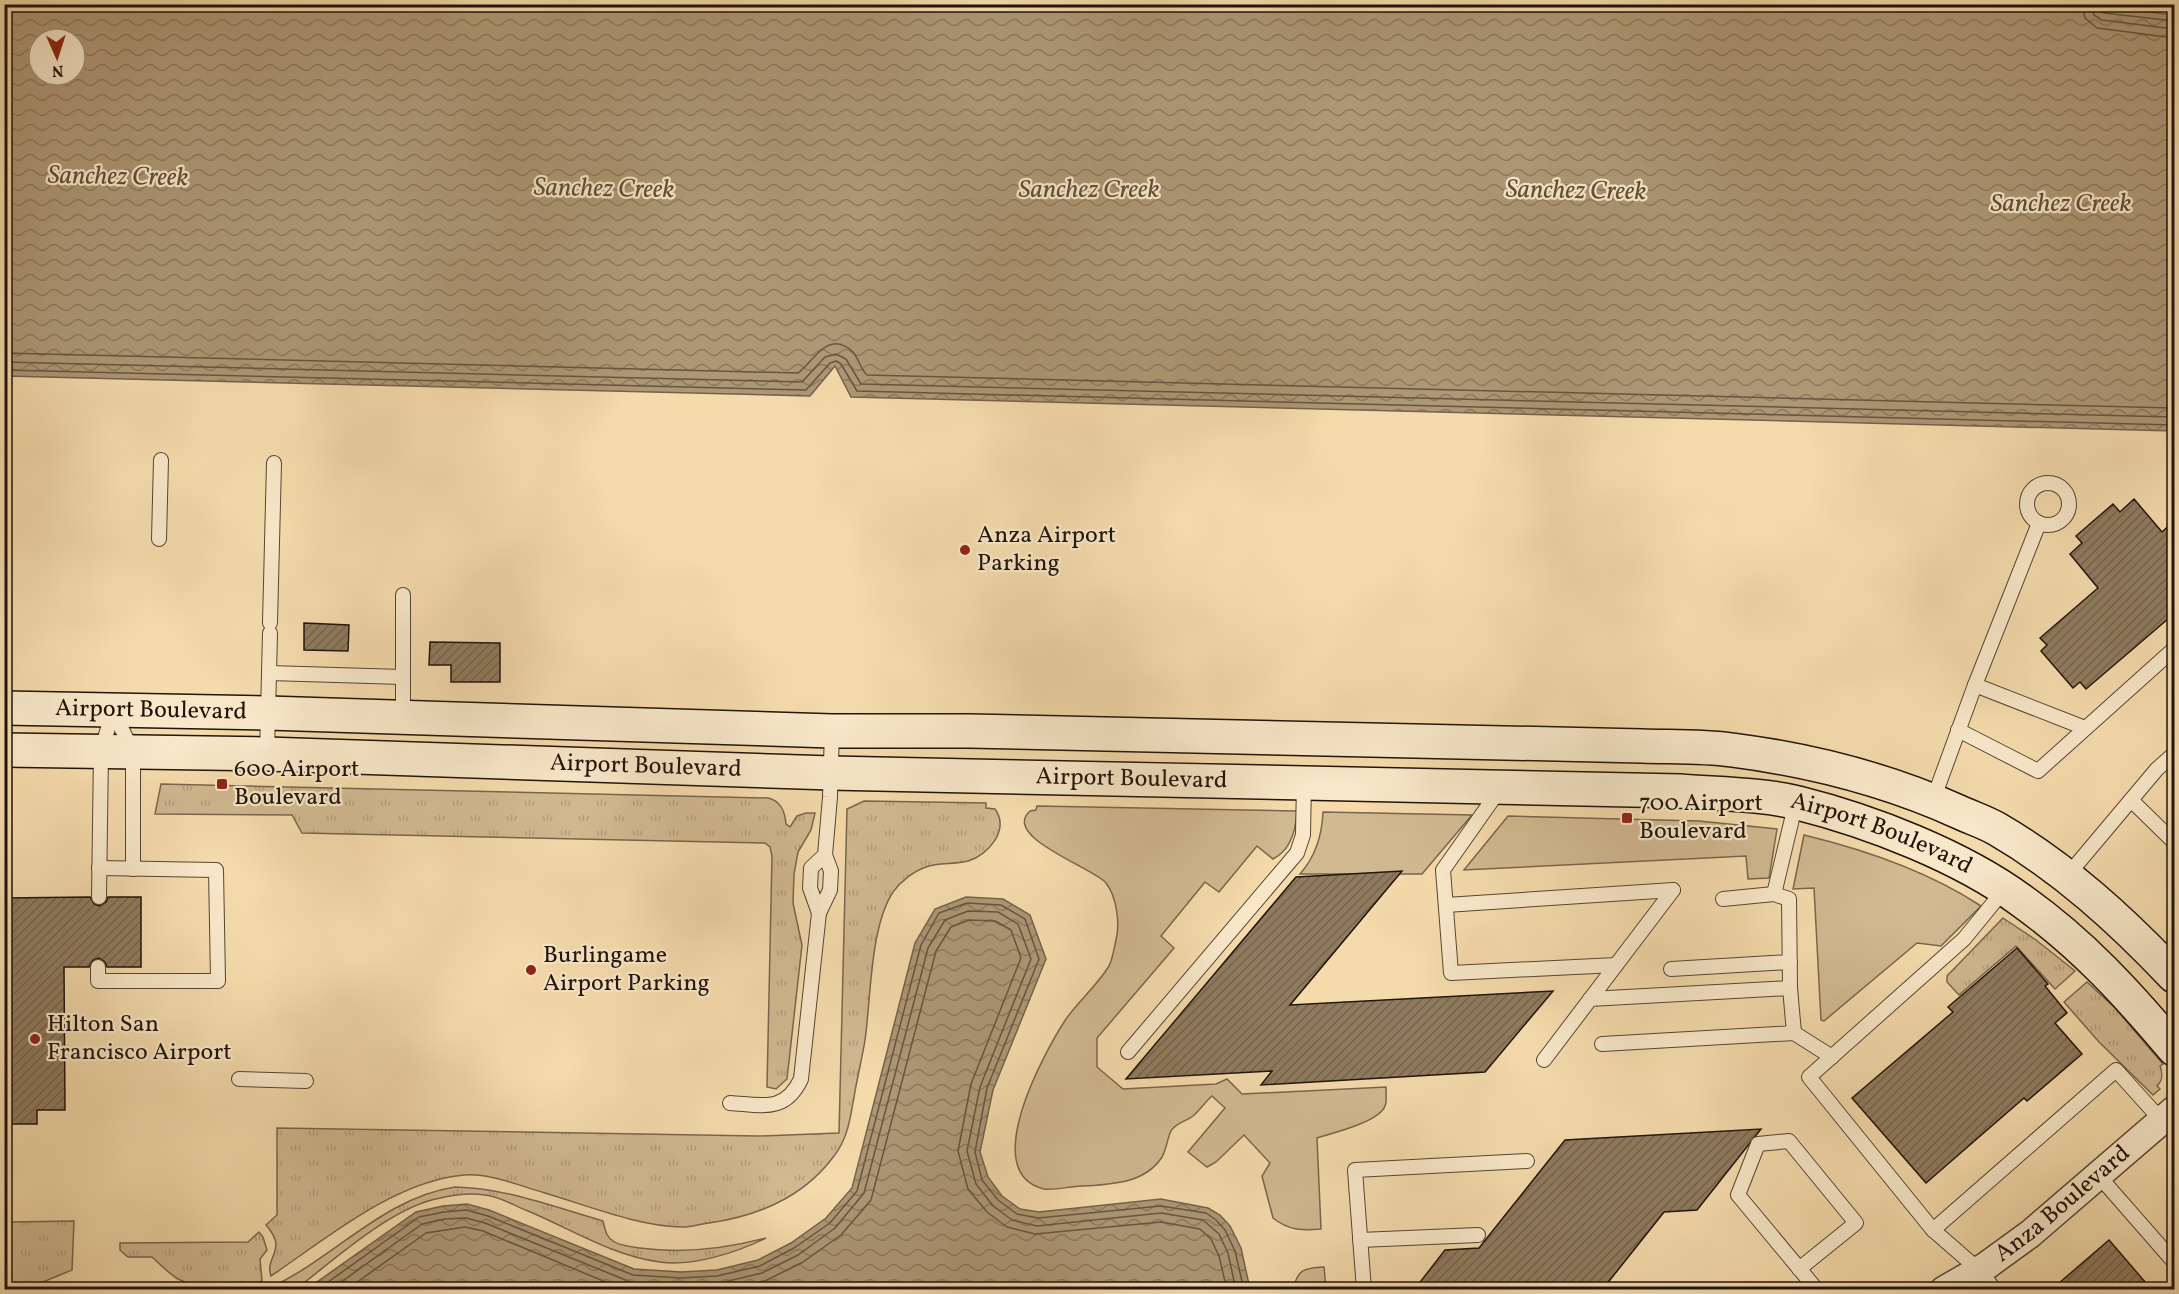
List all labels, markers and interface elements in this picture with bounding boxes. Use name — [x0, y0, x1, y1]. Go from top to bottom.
north arrow — [27, 27, 87, 87]
text: N — [51, 59, 64, 81]
water label: Sanchez Creek — [47, 158, 189, 196]
water label: Sanchez Creek — [533, 170, 675, 208]
water label: Sanchez Creek — [1019, 172, 1159, 208]
water label: Sanchez Creek — [1505, 172, 1647, 210]
water label: Sanchez Creek — [1991, 186, 2131, 222]
place label: Anza Airport Parking — [977, 519, 1116, 581]
marker: Anza Airport Parking — [958, 543, 972, 557]
street label: Airport Boulevard — [55, 692, 247, 730]
street label: Airport Boulevard — [549, 747, 742, 787]
place label: 600 Airport Boulevard — [234, 753, 359, 815]
street label: Airport Boulevard — [1035, 760, 1228, 798]
marker: 600 Airport Boulevard — [215, 777, 229, 791]
street label: Airport Boulevard — [1787, 785, 1978, 884]
place label: 700 Airport Boulevard — [1639, 787, 1763, 849]
marker: 700 Airport Boulevard — [1620, 811, 1634, 825]
place label: Burlingame Airport Parking — [543, 939, 710, 1001]
marker: Burlingame Airport Parking — [524, 963, 538, 977]
place label: Hilton San Francisco Airport — [47, 1008, 232, 1070]
marker: Hilton San Francisco Airport — [28, 1032, 42, 1046]
street label: Anza Boulevard — [1988, 1137, 2138, 1271]

